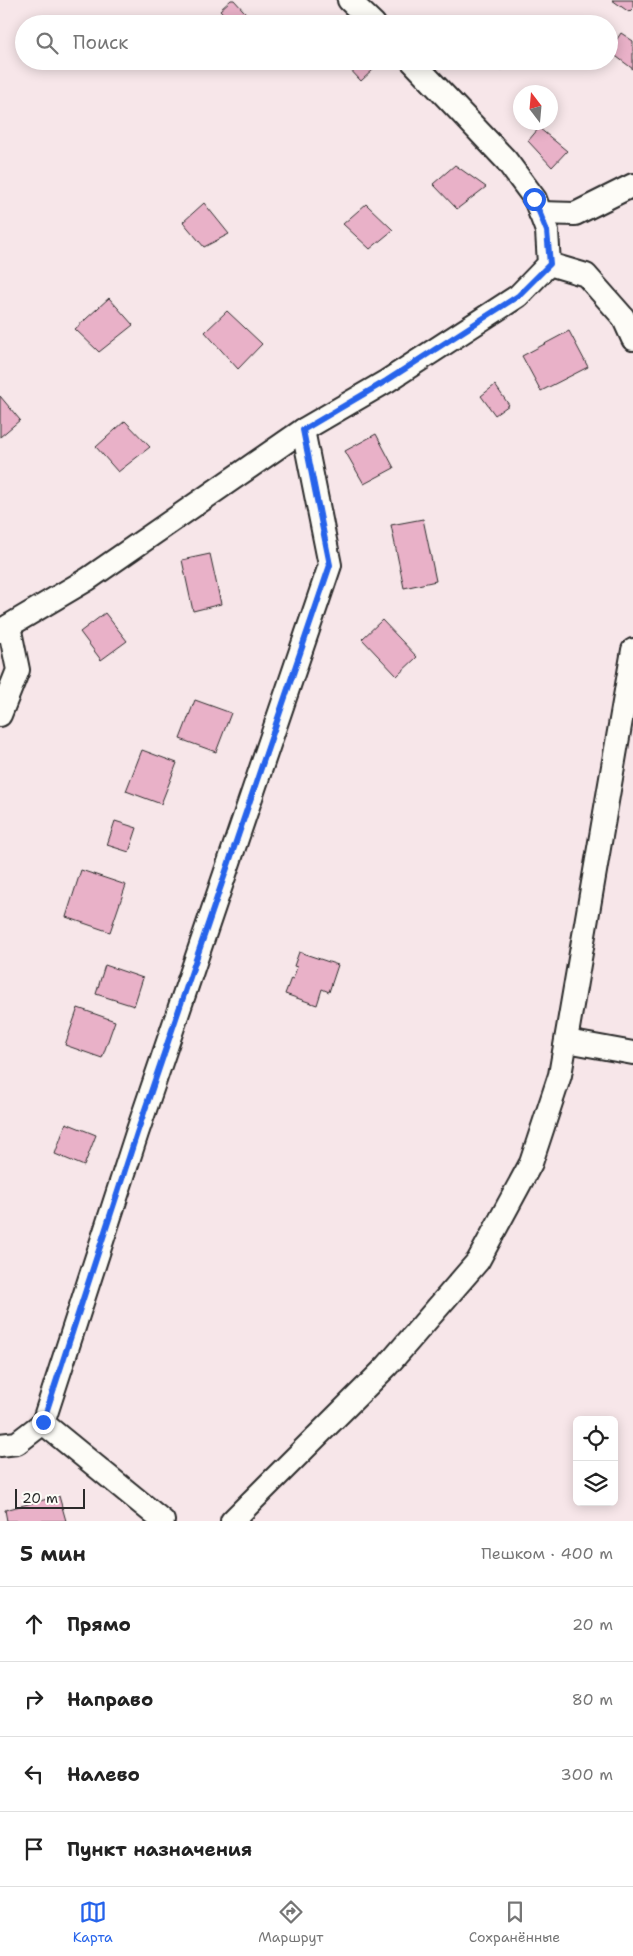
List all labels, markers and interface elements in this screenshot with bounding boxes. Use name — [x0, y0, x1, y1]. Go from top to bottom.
search box — [15, 15, 618, 70]
icon: search — [33, 29, 61, 57]
text: Поиск — [73, 30, 128, 55]
north arrow — [513, 85, 558, 130]
route start — [523, 188, 546, 211]
route end — [32, 1411, 55, 1434]
map controls — [573, 1416, 618, 1506]
button: locate — [573, 1416, 618, 1461]
button: layers — [573, 1461, 618, 1506]
scale bar — [15, 1486, 85, 1509]
text: 20 m — [22, 1489, 58, 1507]
text: 5 мин — [20, 1540, 86, 1568]
text: Пешком · 400 m — [481, 1543, 613, 1564]
icon: ahead — [20, 1610, 48, 1638]
text: Прямо — [67, 1612, 131, 1637]
text: 20 m — [572, 1614, 613, 1635]
icon: right — [20, 1685, 48, 1713]
text: Направо — [67, 1687, 153, 1712]
text: 80 m — [572, 1689, 613, 1710]
icon: left — [20, 1760, 48, 1788]
text: Налево — [67, 1762, 140, 1787]
text: 300 m — [561, 1764, 613, 1785]
icon: arrive — [20, 1835, 48, 1863]
text: Пункт назначения — [67, 1837, 252, 1862]
tab: Карта — [73, 1898, 113, 1946]
tab: Маршрут — [258, 1898, 323, 1946]
tab: Сохранённые — [469, 1898, 560, 1946]

